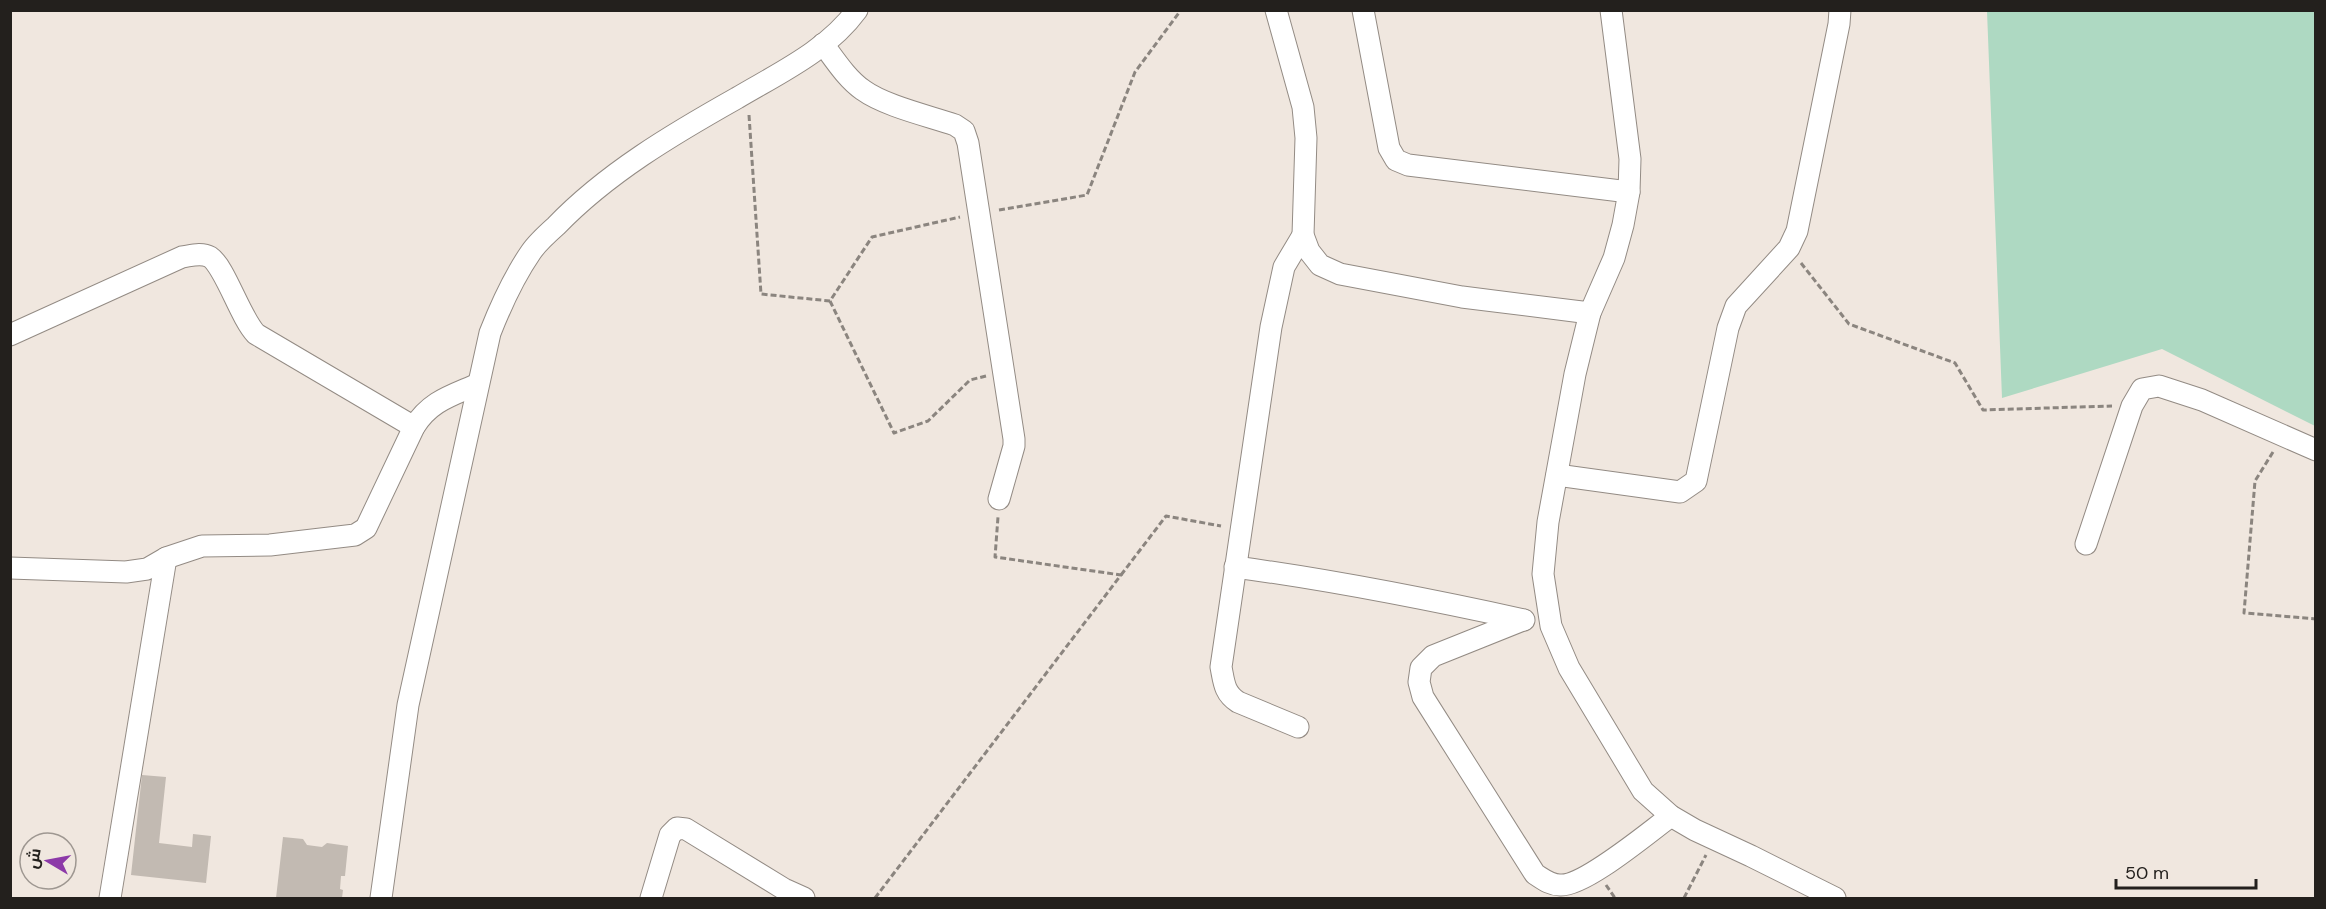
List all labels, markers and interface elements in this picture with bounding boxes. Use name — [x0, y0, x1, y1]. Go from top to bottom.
north arrow — [18, 831, 78, 891]
text: ش — [22, 847, 46, 870]
scale bar — [2116, 852, 2256, 890]
text: 50 m — [2125, 861, 2169, 885]

